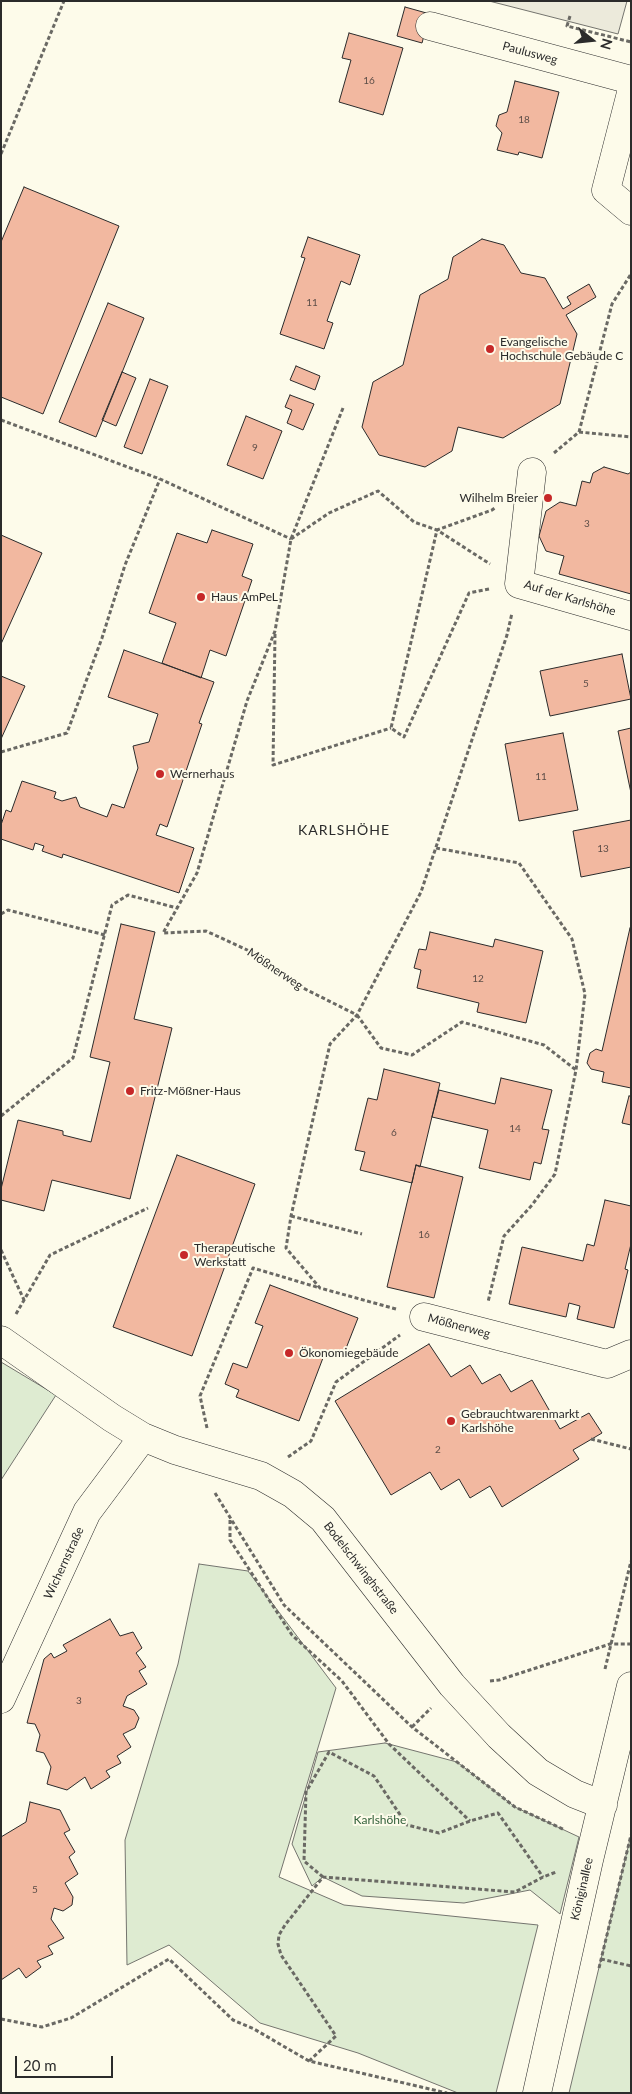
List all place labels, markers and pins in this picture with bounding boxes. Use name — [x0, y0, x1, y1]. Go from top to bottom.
place label: Evangelische Hochschule Gebäude C — [500, 335, 623, 363]
marker: Evangelische Hochschule Gebäude C — [484, 343, 496, 355]
place label: Wilhelm Breier — [459, 491, 538, 505]
marker: Wilhelm Breier — [542, 492, 554, 504]
place label: Haus AmPeL — [211, 590, 278, 604]
marker: Haus AmPeL — [195, 591, 207, 603]
place label: Wernerhaus — [170, 767, 234, 781]
marker: Wernerhaus — [154, 768, 166, 780]
place label: Fritz-Mößner-Haus — [140, 1084, 241, 1098]
marker: Fritz-Mößner-Haus — [124, 1085, 136, 1097]
place label: Therapeutische Werkstatt — [194, 1241, 275, 1269]
marker: Therapeutische Werkstatt — [178, 1249, 190, 1261]
place label: Ökonomiegebäude — [299, 1346, 399, 1360]
marker: Ökonomiegebäude — [283, 1347, 295, 1359]
place label: Gebrauchtwarenmarkt Karlshöhe — [461, 1407, 579, 1435]
marker: Gebrauchtwarenmarkt Karlshöhe — [445, 1415, 457, 1427]

